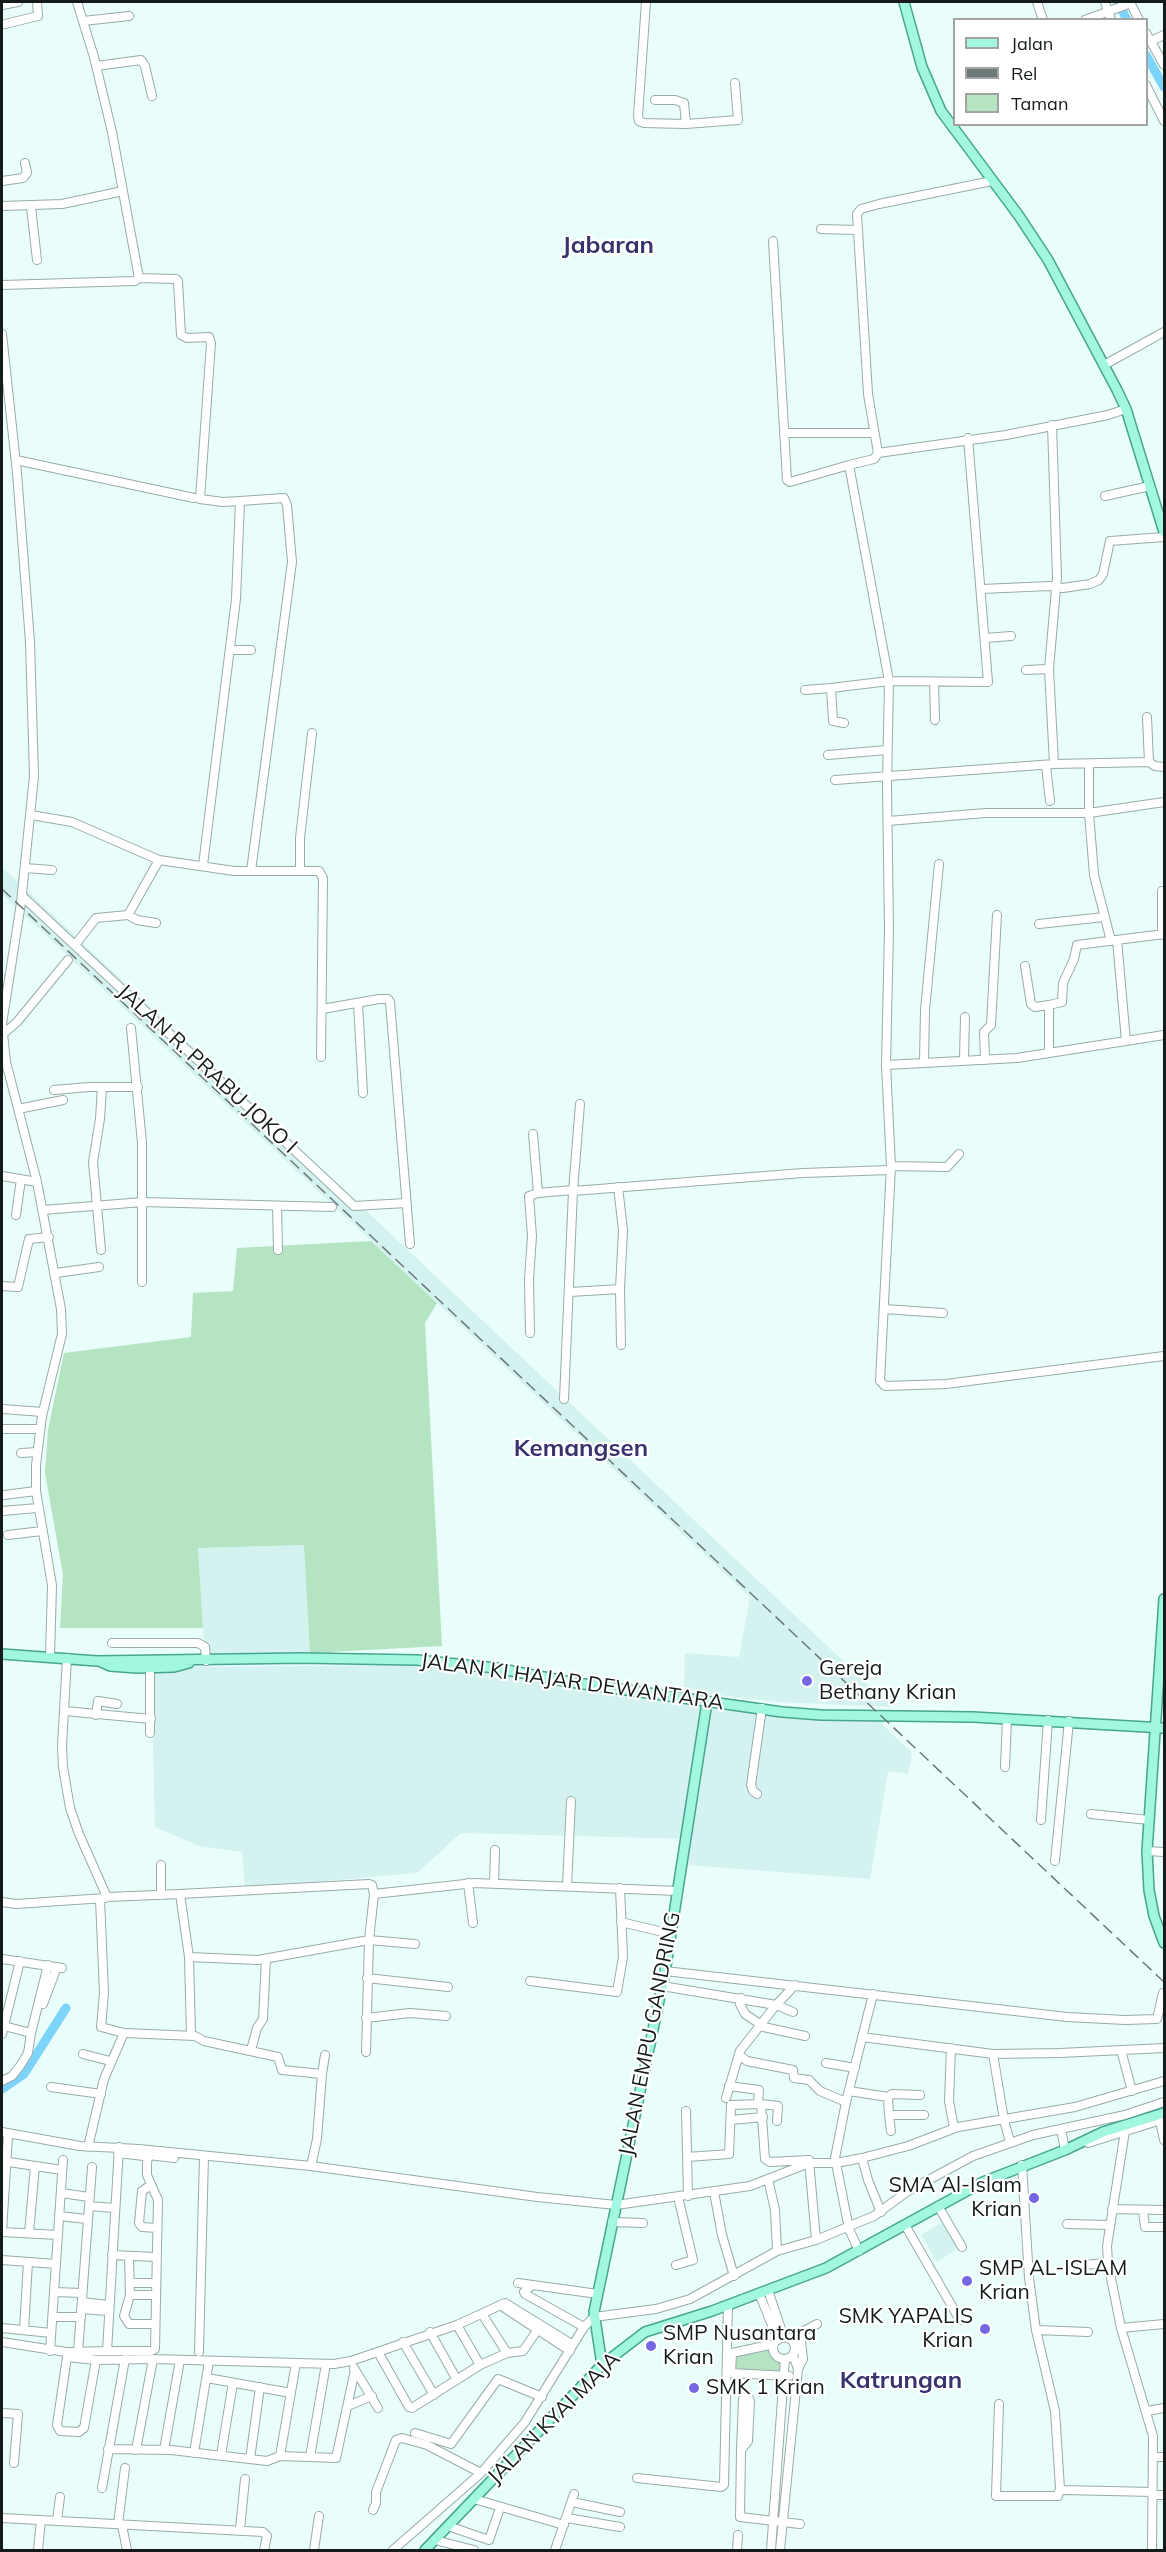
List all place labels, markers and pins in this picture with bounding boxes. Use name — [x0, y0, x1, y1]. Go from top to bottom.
place label: Gereja Bethany Krian — [819, 1656, 957, 1706]
marker: Gereja Bethany Krian — [800, 1674, 814, 1688]
place label: SMA Al-Islam Krian — [889, 2173, 1022, 2223]
marker: SMA Al-Islam Krian — [1027, 2191, 1041, 2205]
place label: SMP AL-ISLAM Krian — [979, 2256, 1127, 2306]
marker: SMP AL-ISLAM Krian — [960, 2274, 974, 2288]
place label: SMK YAPALIS Krian — [839, 2304, 973, 2354]
place label: SMP Nusantara Krian — [663, 2321, 816, 2371]
marker: SMK YAPALIS Krian — [978, 2322, 992, 2336]
marker: SMP Nusantara Krian — [644, 2339, 658, 2353]
place label: SMK 1 Krian — [706, 2375, 825, 2401]
marker: SMK 1 Krian — [687, 2381, 701, 2395]

